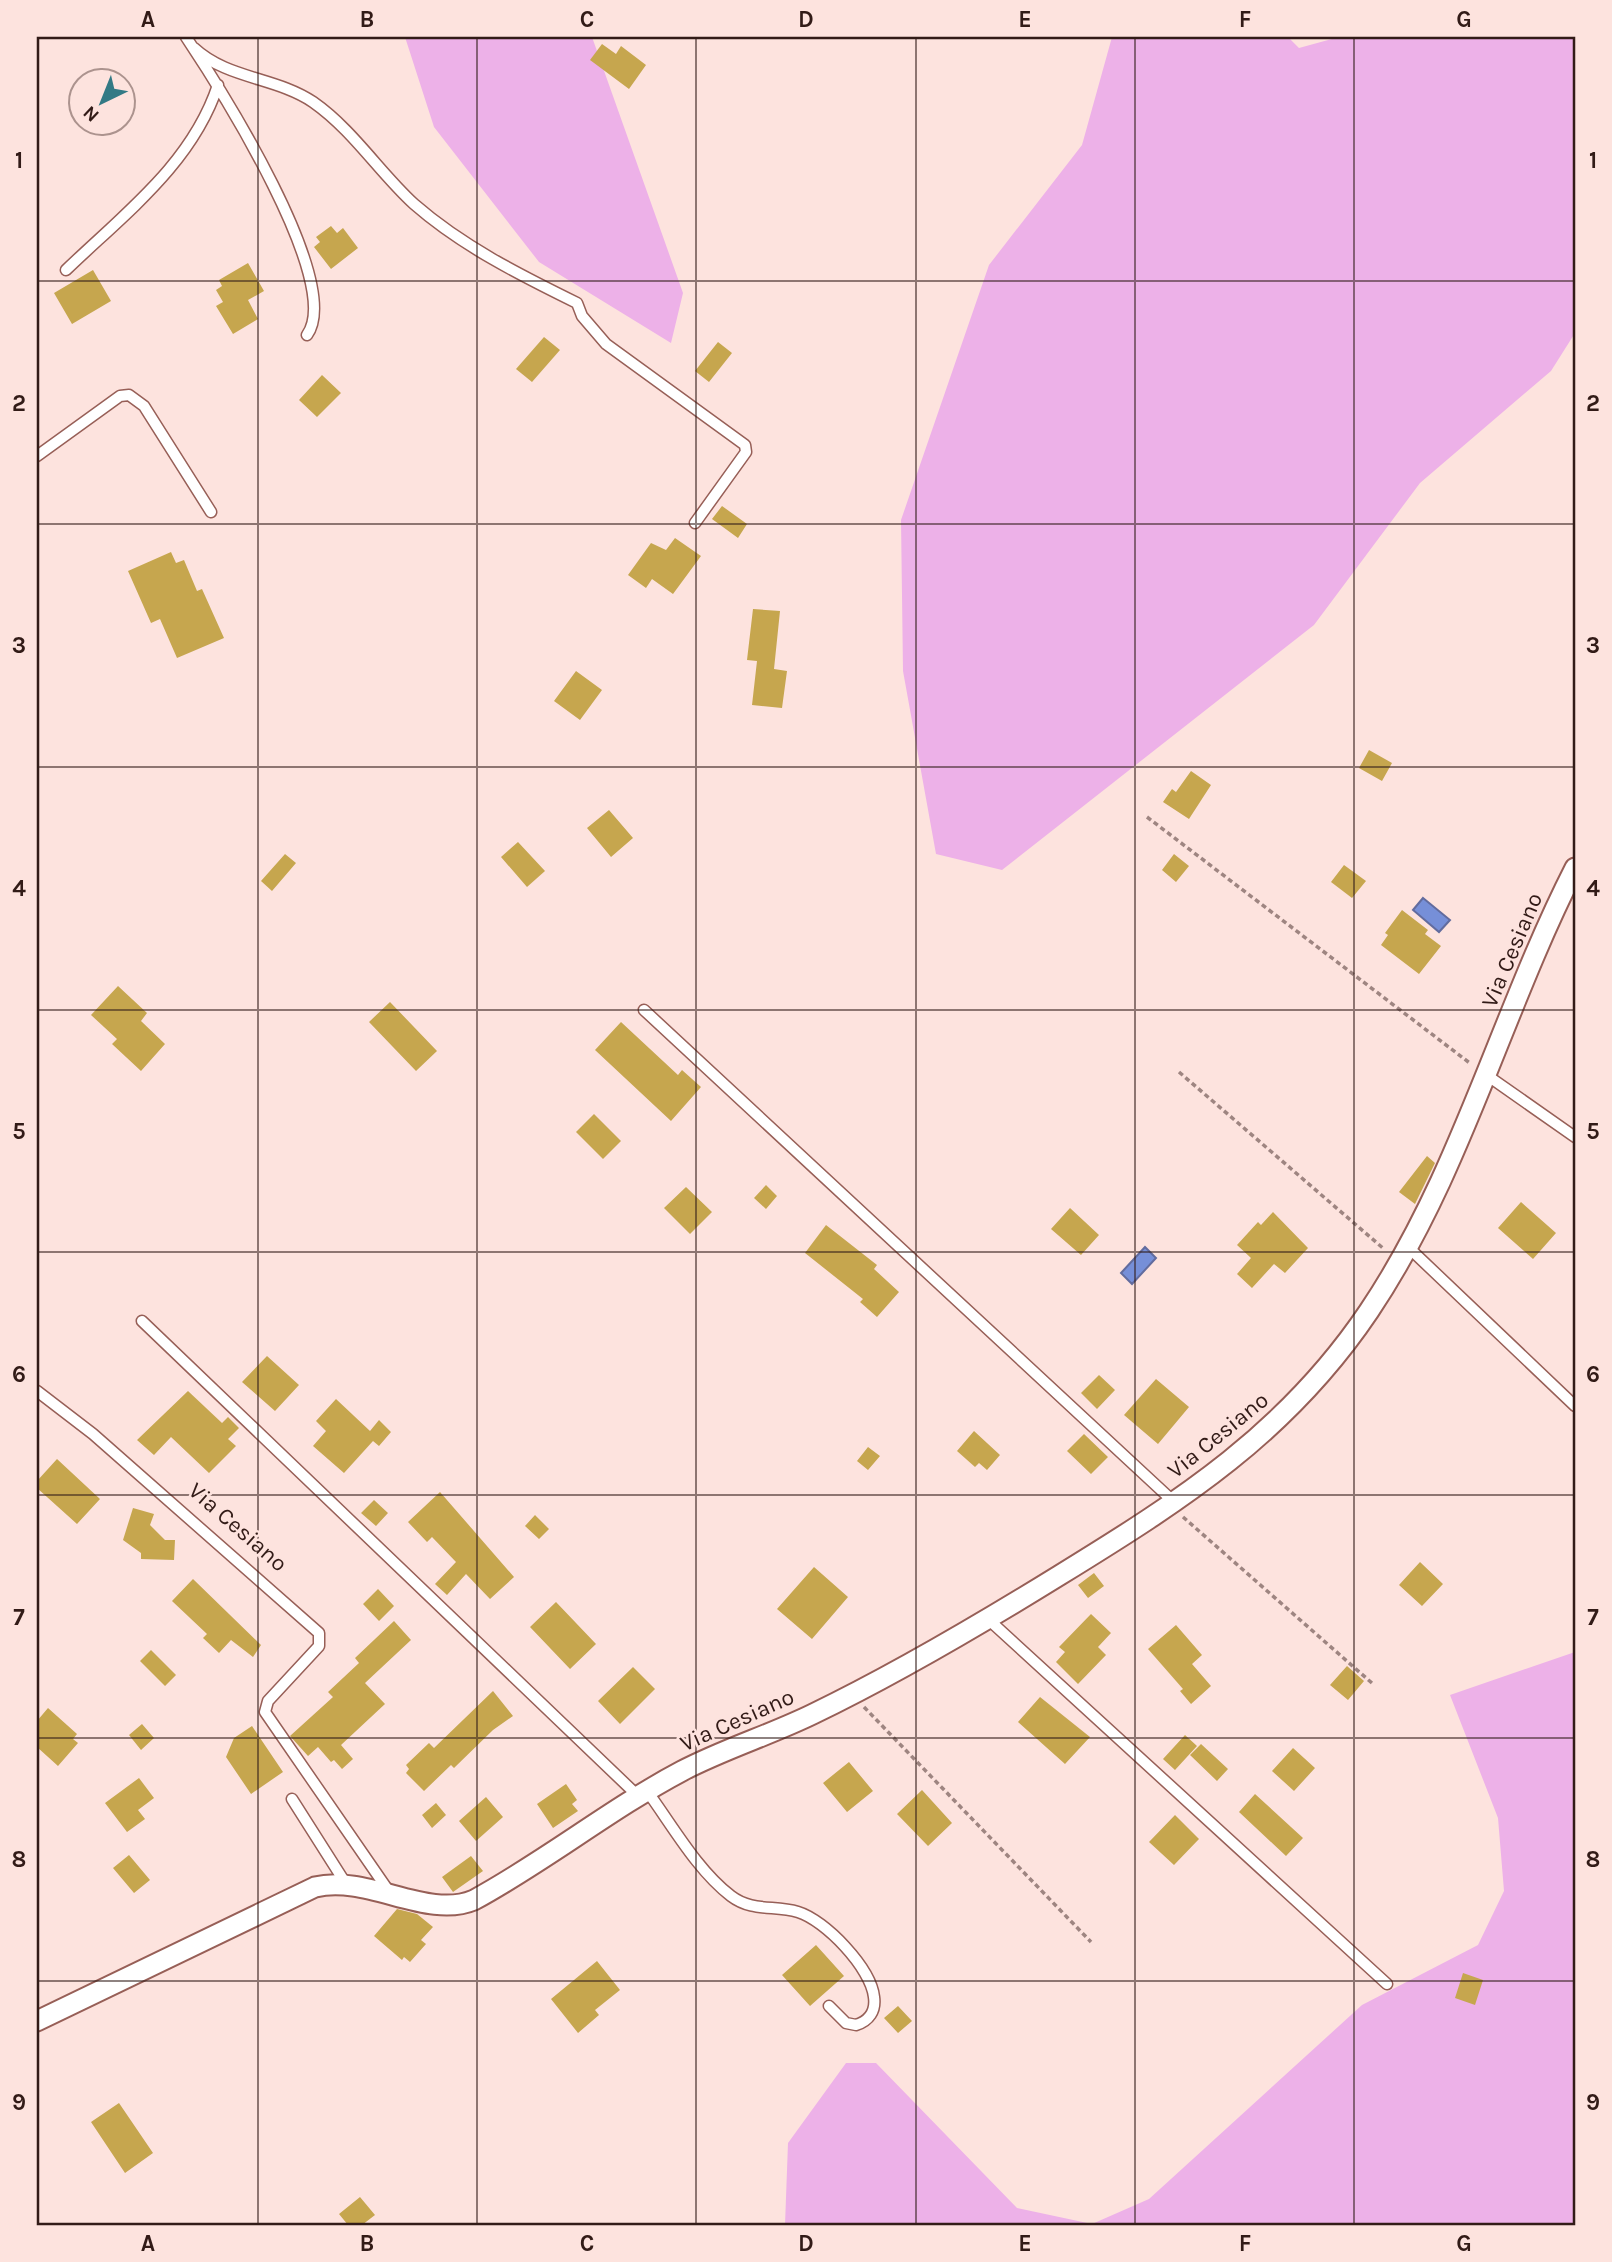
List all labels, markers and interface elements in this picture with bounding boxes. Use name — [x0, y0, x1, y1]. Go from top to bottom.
text: A — [141, 6, 155, 33]
text: B — [360, 6, 374, 33]
text: C — [580, 6, 594, 33]
text: D — [798, 6, 814, 33]
text: E — [1018, 6, 1032, 33]
text: F — [1239, 6, 1251, 33]
text: G — [1456, 6, 1472, 33]
north arrow — [66, 66, 136, 136]
text: N — [79, 101, 104, 126]
text: 1 — [15, 147, 23, 174]
text: 1 — [1589, 147, 1597, 174]
text: 2 — [12, 390, 26, 417]
text: 2 — [1586, 390, 1600, 417]
text: 3 — [12, 632, 26, 659]
text: 3 — [1586, 632, 1600, 659]
text: 4 — [12, 875, 26, 902]
text: 4 — [1586, 875, 1600, 902]
street label: Via Cesiano — [1476, 889, 1548, 1011]
text: 5 — [12, 1118, 26, 1145]
text: 5 — [1586, 1118, 1600, 1145]
text: 6 — [12, 1361, 26, 1388]
text: 6 — [1586, 1361, 1600, 1388]
street label: Via Cesiano — [1162, 1386, 1274, 1484]
street label: Via Cesiano — [183, 1477, 293, 1577]
text: 7 — [13, 1604, 25, 1631]
text: 7 — [1587, 1604, 1599, 1631]
street label: Via Cesiano — [676, 1683, 798, 1757]
text: 8 — [12, 1846, 26, 1873]
text: 8 — [1586, 1846, 1600, 1873]
text: 9 — [12, 2089, 26, 2116]
text: 9 — [1586, 2089, 1600, 2116]
text: A — [141, 2230, 155, 2257]
text: B — [360, 2230, 374, 2257]
text: C — [580, 2230, 594, 2257]
text: D — [798, 2230, 814, 2257]
text: E — [1018, 2230, 1032, 2257]
text: F — [1239, 2230, 1251, 2257]
text: G — [1456, 2230, 1472, 2257]

